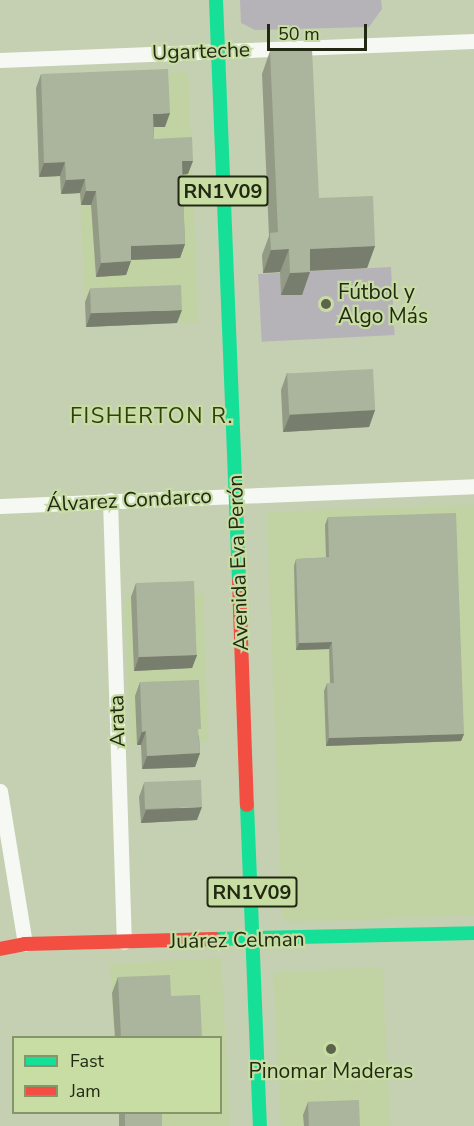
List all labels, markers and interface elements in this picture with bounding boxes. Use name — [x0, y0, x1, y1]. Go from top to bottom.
scale bar — [270, 12, 370, 50]
text: 50 m — [278, 22, 320, 46]
street label: Ugarteche — [152, 37, 250, 65]
road number: RN1V09 — [176, 174, 270, 208]
place label: Fútbol y Algo Más — [338, 279, 428, 329]
marker: Fútbol y Algo Más — [319, 297, 333, 311]
district label: FISHERTON R. — [70, 404, 234, 430]
street label: Avenida Eva Perón — [222, 474, 254, 652]
street label: Álvarez Condarco — [46, 483, 212, 517]
street label: Arata — [103, 694, 131, 748]
road number: RN1V09 — [206, 875, 298, 909]
street label: Juárez Celman — [169, 926, 305, 954]
legend — [12, 1036, 222, 1114]
marker: Pinomar Maderas — [324, 1042, 338, 1056]
text: Fast — [70, 1049, 104, 1073]
place label: Pinomar Maderas — [249, 1058, 413, 1084]
text: Jam — [70, 1079, 101, 1103]

